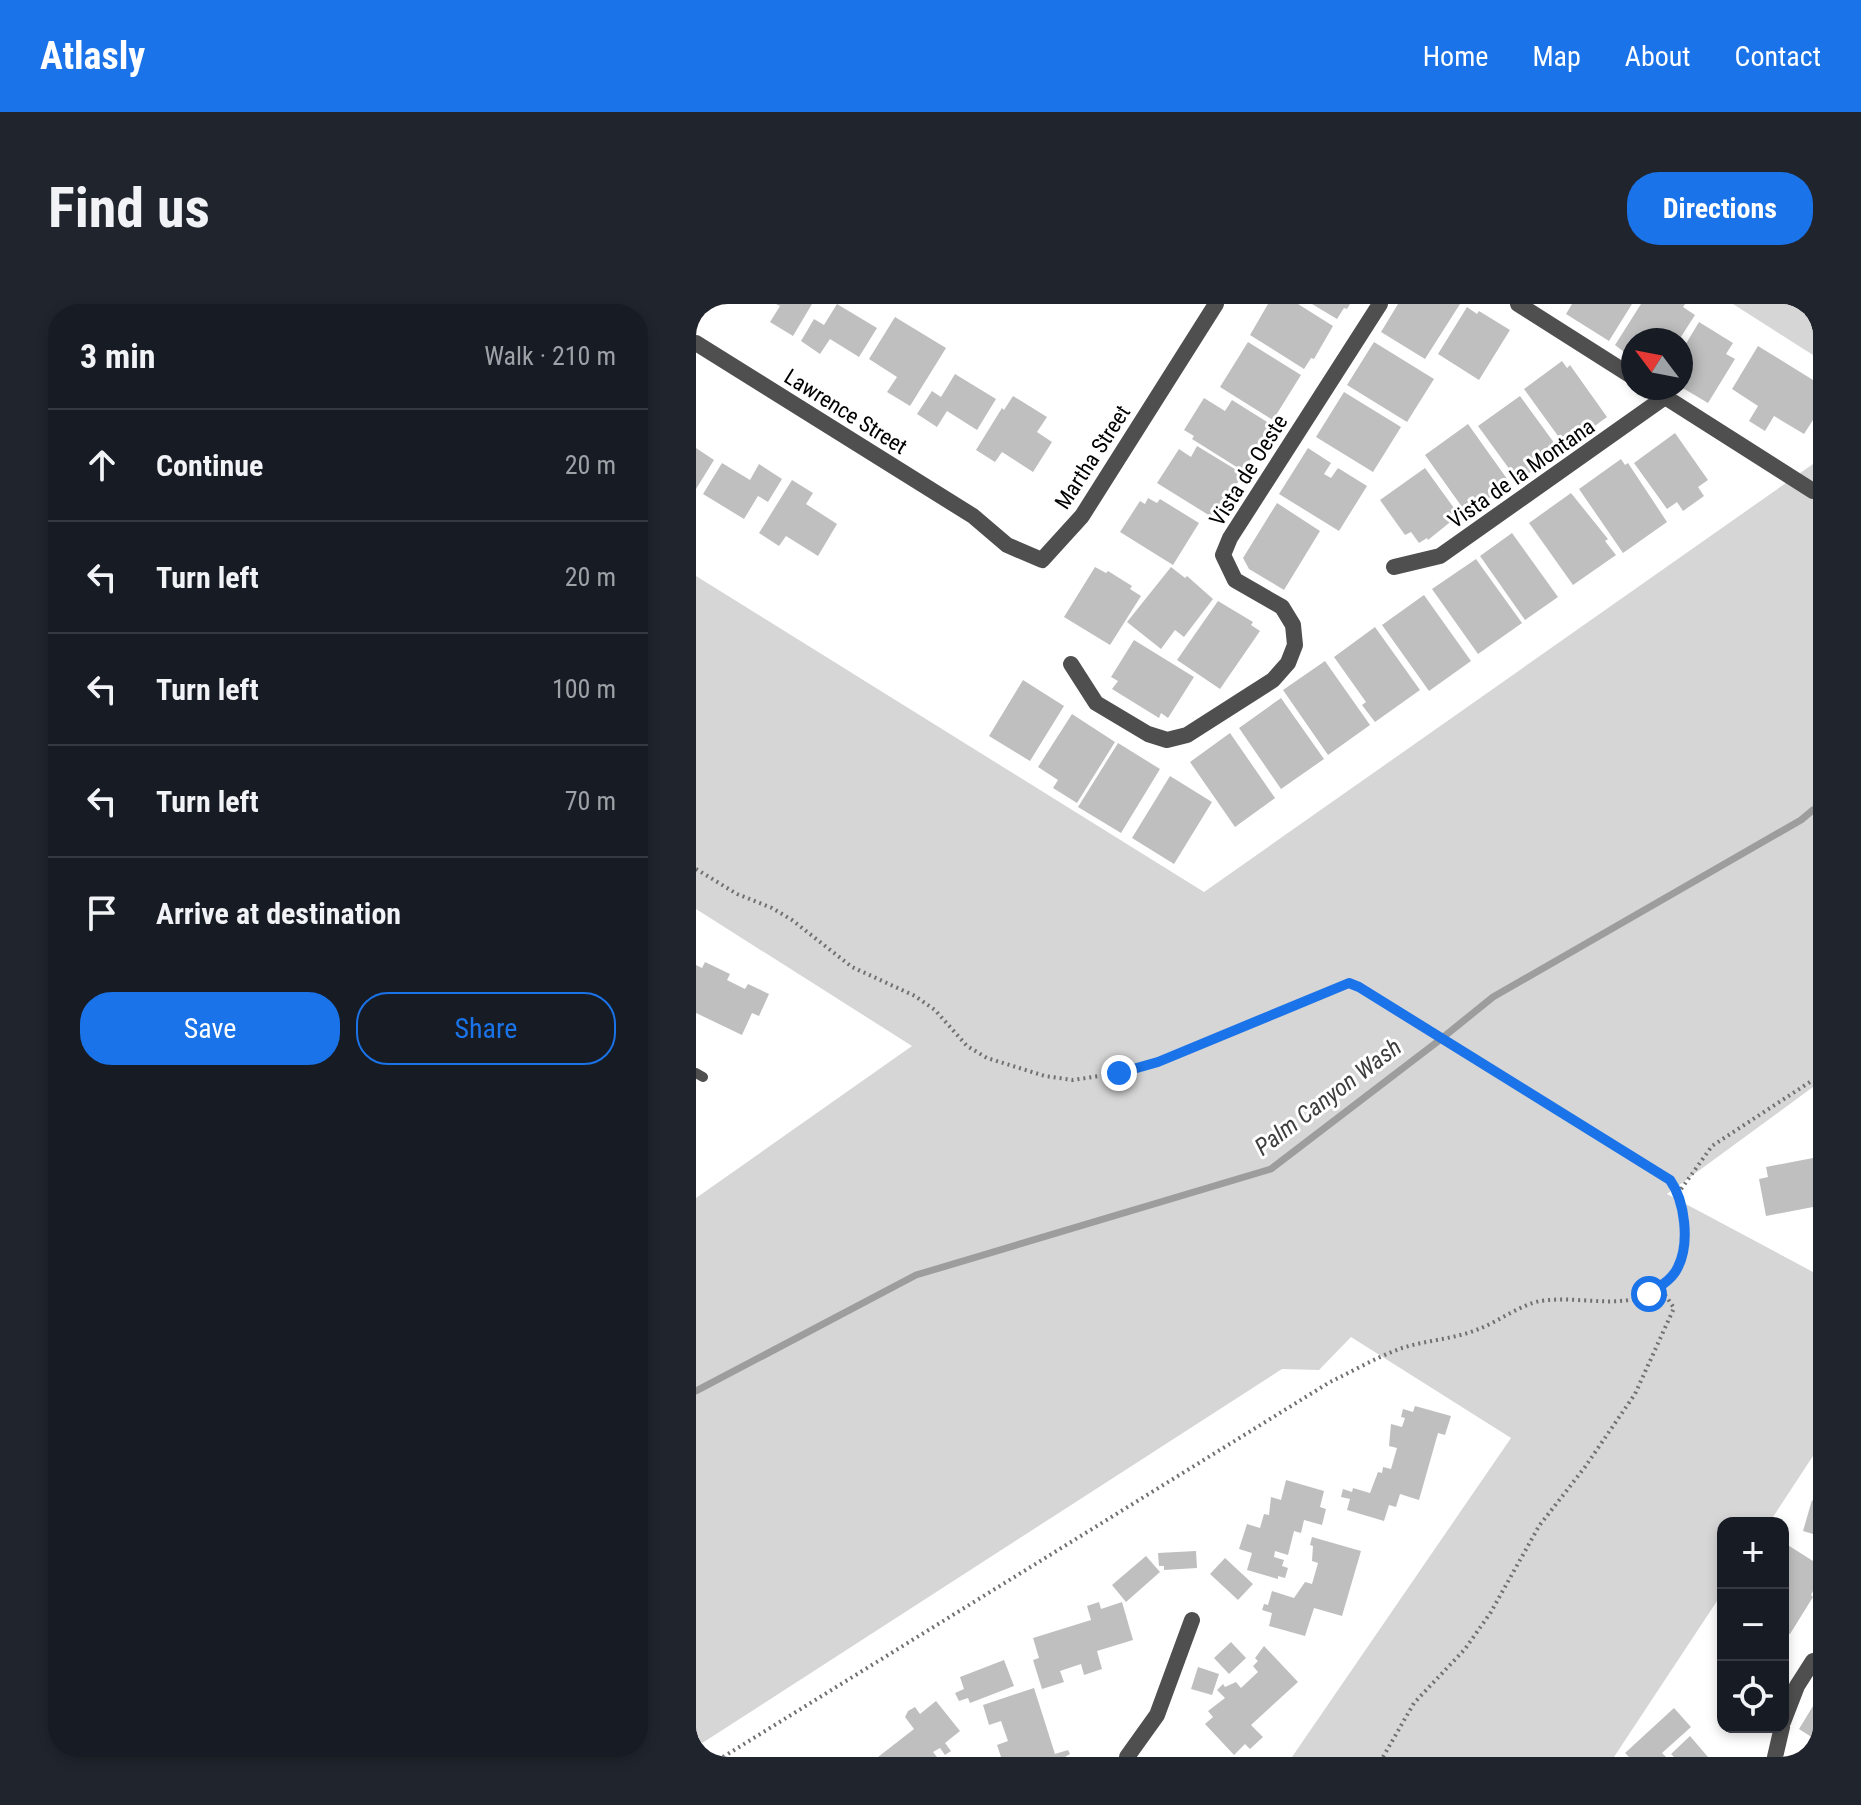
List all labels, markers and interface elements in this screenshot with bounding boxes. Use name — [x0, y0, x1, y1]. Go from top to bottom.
text: Atlasly — [40, 34, 145, 78]
text: Home — [1423, 40, 1488, 73]
text: Map — [1532, 40, 1581, 73]
text: About — [1625, 40, 1691, 73]
text: Contact — [1735, 40, 1821, 73]
button: Directions — [1627, 172, 1813, 245]
text: Find us — [48, 175, 210, 241]
north arrow — [1621, 328, 1693, 400]
text: 3 min — [80, 336, 156, 376]
text: Walk · 210 m — [484, 341, 616, 371]
street label: Lawrence Street — [780, 364, 912, 459]
street label: Martha Street — [1050, 401, 1135, 514]
street label: Vista de Oeste — [1204, 410, 1292, 530]
street label: Vista de la Montana — [1443, 414, 1599, 533]
icon: ahead — [80, 443, 124, 487]
text: Continue — [156, 448, 263, 483]
text: 20 m — [565, 450, 616, 480]
icon: left — [80, 555, 124, 599]
text: Turn left — [156, 560, 259, 595]
text: 20 m — [565, 562, 616, 592]
icon: left — [80, 667, 124, 711]
text: Turn left — [156, 672, 259, 707]
text: 100 m — [552, 674, 616, 704]
icon: left — [80, 779, 124, 823]
text: Turn left — [156, 784, 259, 819]
text: 70 m — [565, 786, 616, 816]
icon: arrive — [80, 891, 124, 935]
text: Arrive at destination — [156, 896, 401, 931]
button: Save — [80, 992, 340, 1065]
button: Share — [356, 992, 616, 1065]
water label: Palm Canyon Wash — [1249, 1033, 1407, 1161]
route end — [1101, 1055, 1137, 1091]
route start — [1631, 1276, 1667, 1312]
map controls — [1717, 1517, 1789, 1733]
button: + — [1717, 1517, 1789, 1589]
button: − — [1717, 1589, 1789, 1661]
button: locate — [1717, 1661, 1789, 1733]

